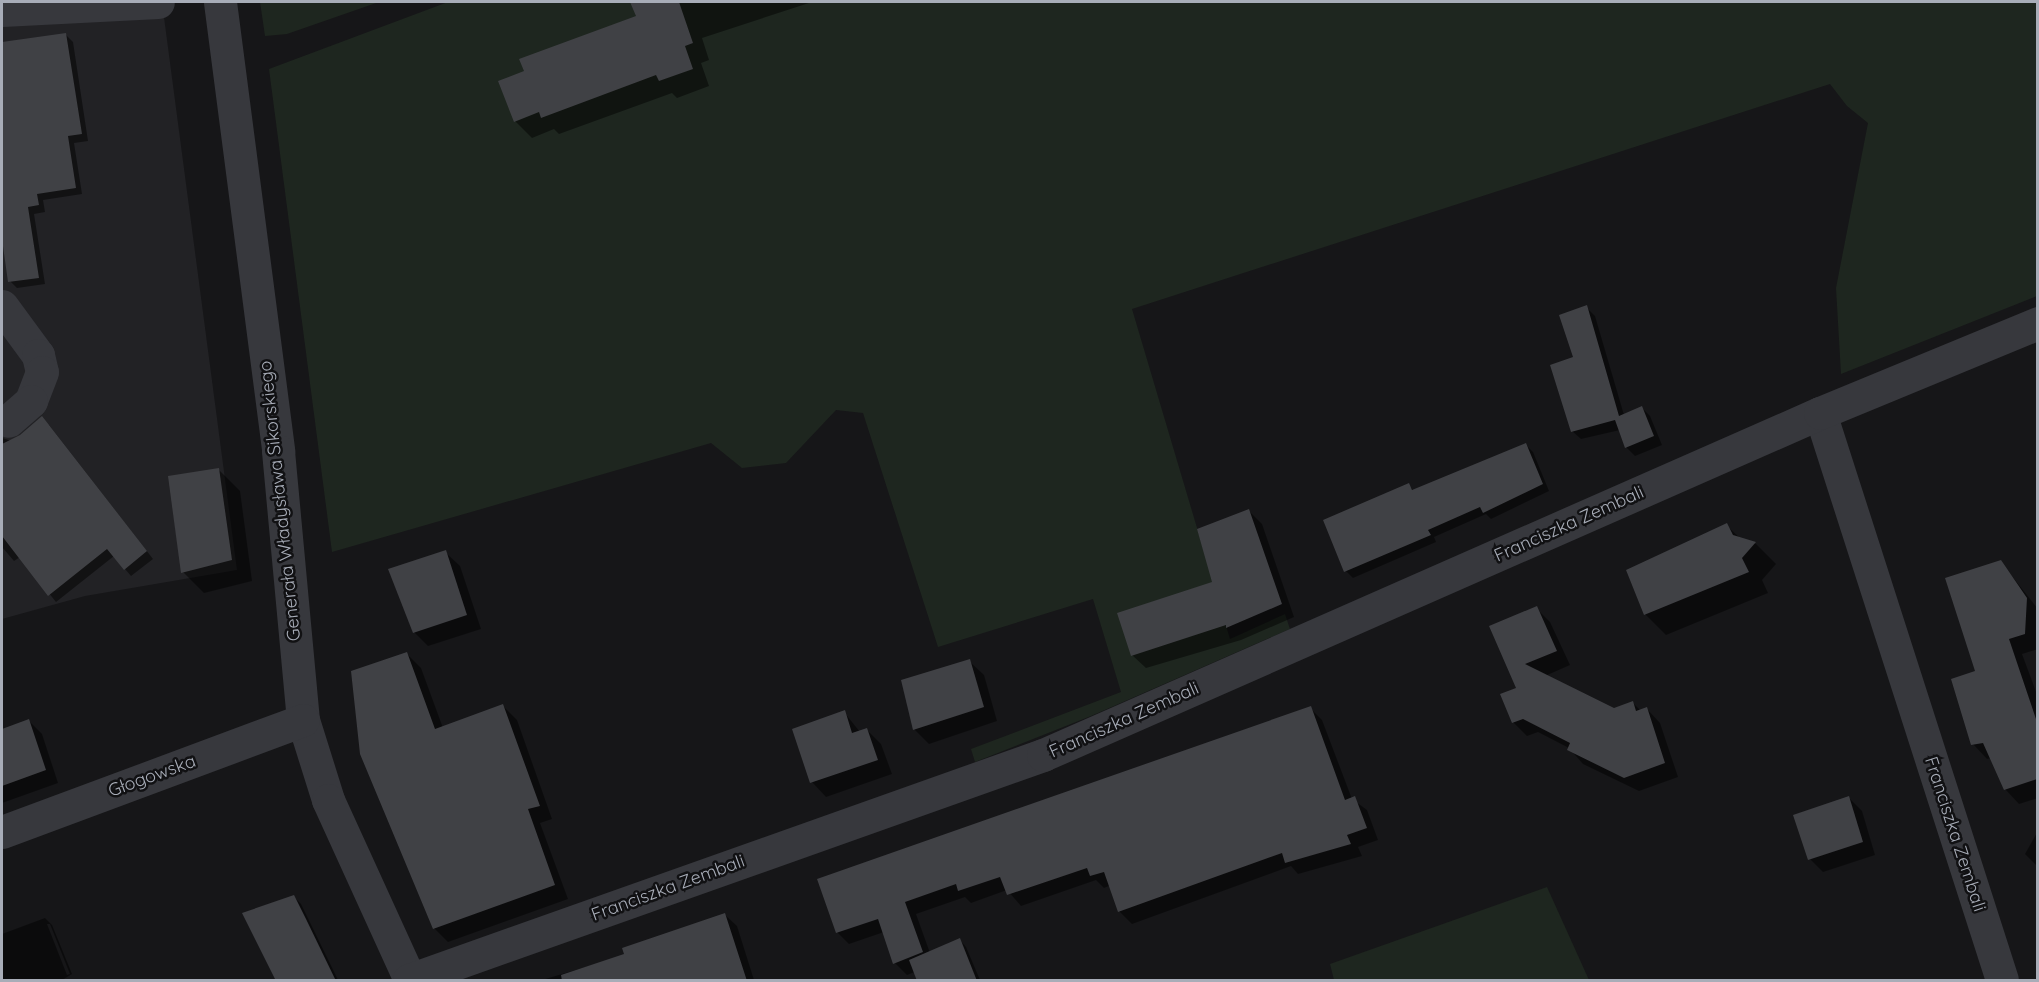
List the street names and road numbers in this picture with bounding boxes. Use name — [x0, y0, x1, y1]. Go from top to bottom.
street label: Generała Władysława Sikorskiego — [255, 360, 305, 642]
street label: Franciszka Zembali — [1491, 481, 1647, 567]
street label: Franciszka Zembali — [1046, 677, 1202, 763]
street label: Głogowska — [105, 750, 199, 802]
street label: Franciszka Zembali — [1920, 754, 1990, 914]
street label: Franciszka Zembali — [588, 850, 748, 926]

